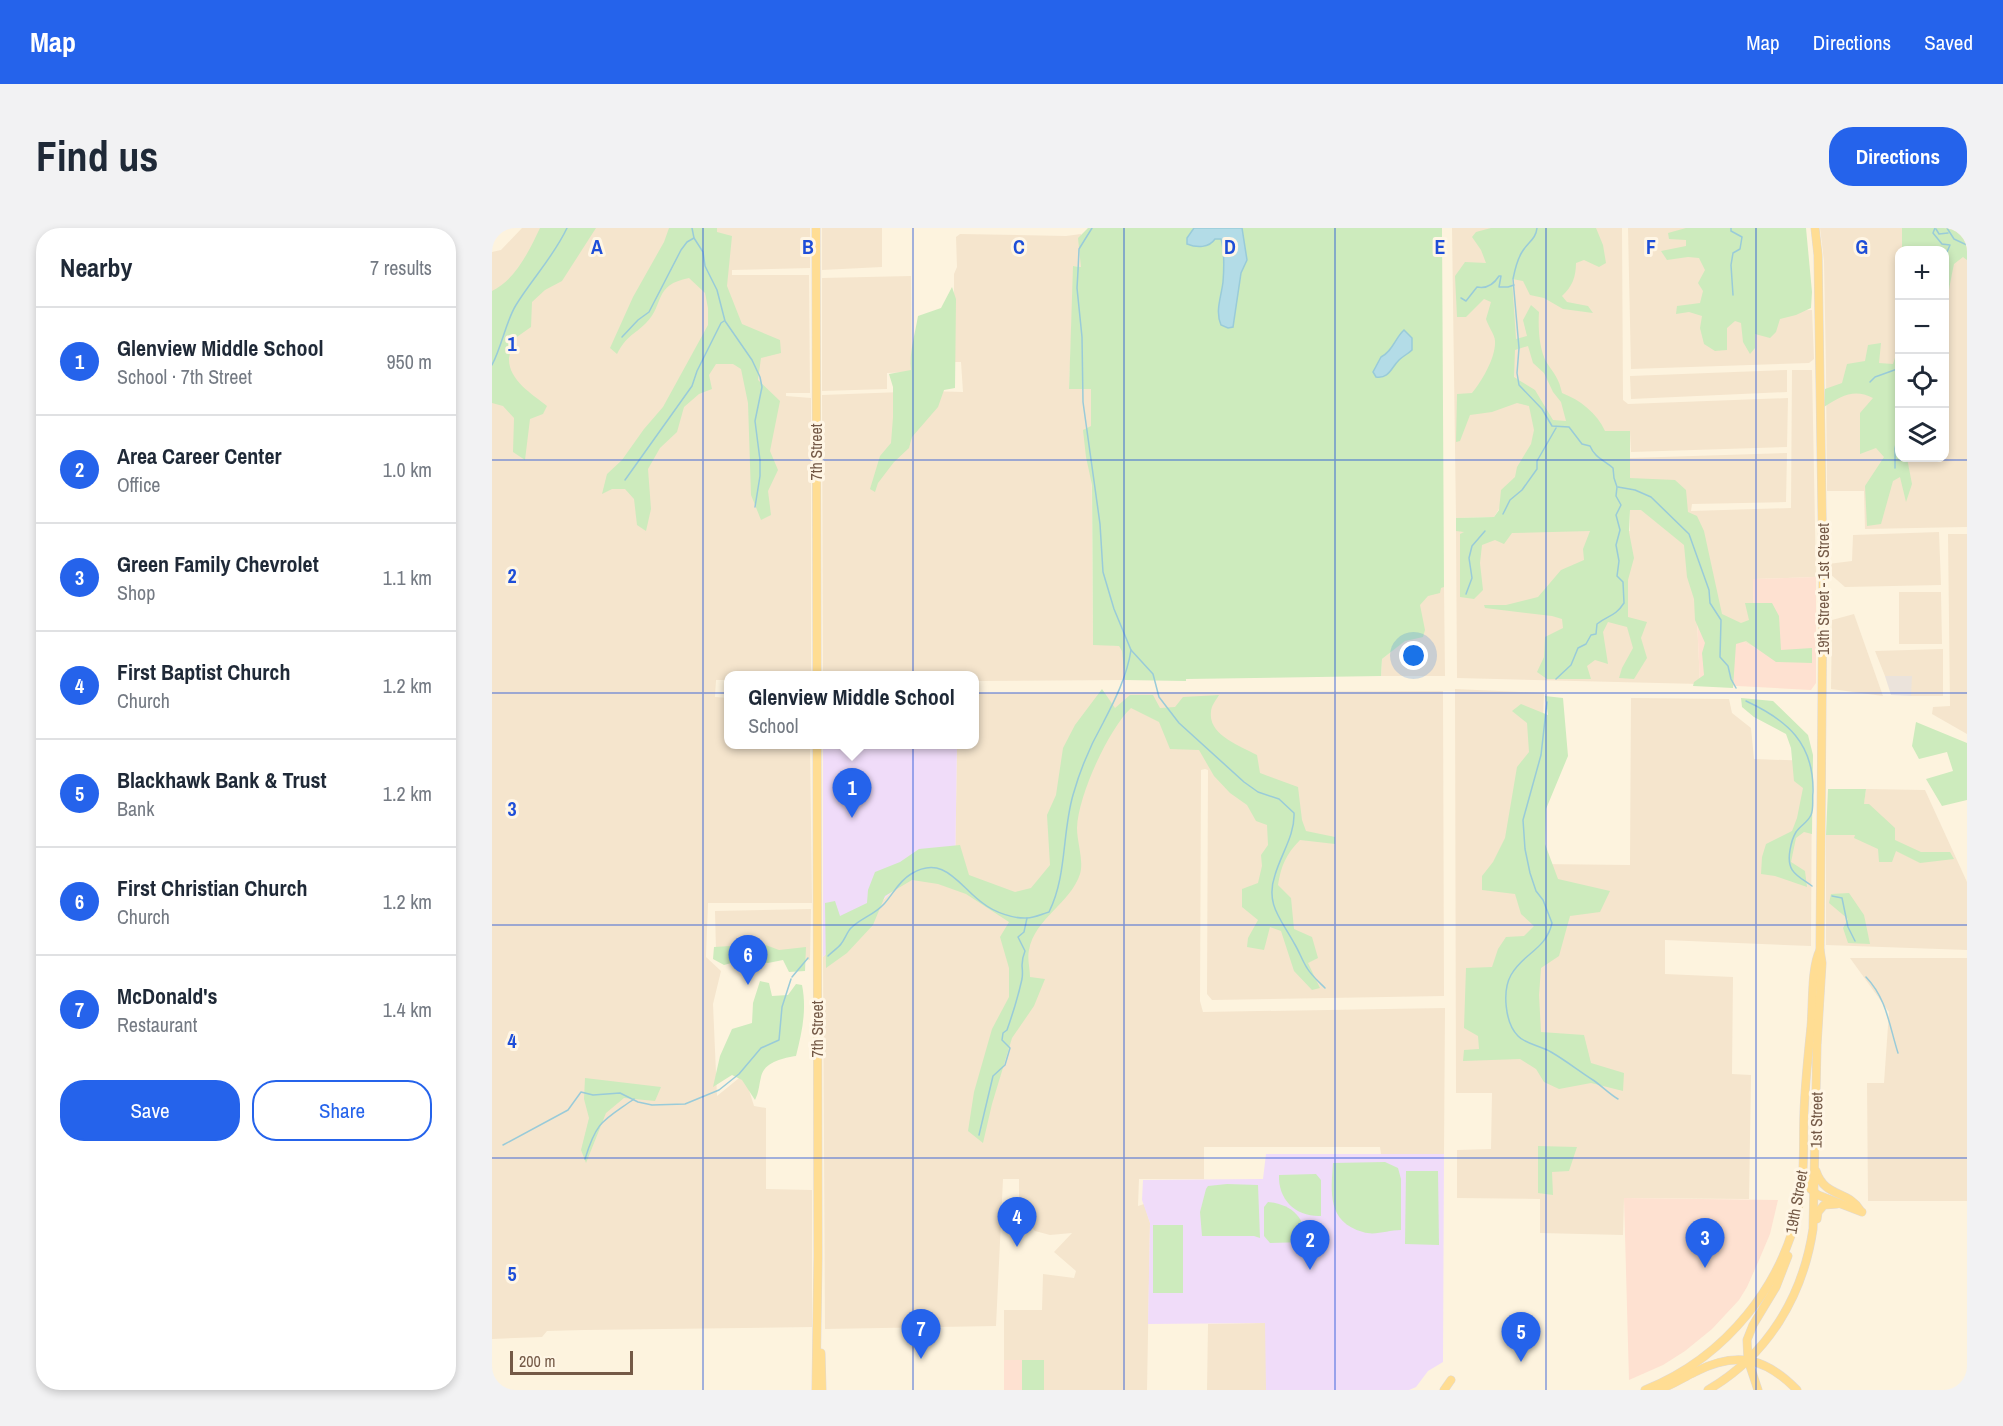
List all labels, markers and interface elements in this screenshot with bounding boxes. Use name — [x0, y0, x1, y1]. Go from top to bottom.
text: Map — [30, 23, 76, 61]
text: Map — [1746, 28, 1780, 57]
text: Directions — [1813, 28, 1891, 57]
text: Saved — [1924, 28, 1973, 57]
button: Directions — [1829, 127, 1967, 186]
text: Find us — [36, 128, 158, 184]
text: A — [591, 233, 603, 260]
text: B — [802, 233, 814, 260]
text: C — [1013, 233, 1025, 260]
text: D — [1224, 233, 1236, 260]
text: E — [1435, 233, 1446, 260]
text: F — [1646, 233, 1656, 260]
text: G — [1856, 233, 1868, 260]
map controls — [1895, 246, 1949, 462]
button: + — [1895, 246, 1949, 300]
text: Nearby — [60, 250, 132, 285]
text: 7 results — [370, 254, 432, 281]
button: − — [1895, 300, 1949, 354]
text: 1 — [507, 330, 517, 357]
text: Glenview Middle School — [117, 333, 324, 363]
text: 1 — [75, 348, 84, 375]
text: 950 m — [386, 348, 432, 375]
button: locate — [1895, 354, 1949, 408]
text: School · 7th Street — [117, 363, 252, 390]
button: layers — [1895, 408, 1949, 462]
street label: 7th Street — [805, 423, 827, 480]
text: Area Career Center — [117, 441, 281, 471]
text: 2 — [75, 456, 84, 483]
text: 1.0 km — [383, 456, 432, 483]
text: Office — [117, 471, 160, 498]
street label: 19th Street - 1st Street — [1812, 523, 1834, 655]
text: Green Family Chevrolet — [117, 549, 319, 579]
text: 2 — [507, 562, 517, 589]
text: 3 — [75, 564, 84, 591]
text: 1.1 km — [383, 564, 432, 591]
text: Shop — [117, 579, 155, 606]
your location — [1399, 641, 1428, 670]
text: First Baptist Church — [117, 657, 290, 687]
popup — [724, 671, 979, 749]
text: 4 — [75, 672, 84, 699]
text: 1.2 km — [383, 672, 432, 699]
text: Glenview Middle School — [748, 682, 955, 712]
text: Church — [117, 687, 170, 714]
text: School — [748, 712, 798, 739]
text: Blackhawk Bank & Trust — [117, 765, 327, 795]
pin: 1 — [832, 768, 872, 818]
text: 5 — [75, 780, 84, 807]
text: 1.2 km — [383, 780, 432, 807]
text: Bank — [117, 795, 154, 822]
text: 3 — [507, 795, 517, 822]
text: First Christian Church — [117, 873, 307, 903]
text: 6 — [75, 888, 84, 915]
text: 1.2 km — [383, 888, 432, 915]
text: Church — [117, 903, 170, 930]
pin: 6 — [728, 936, 768, 985]
text: McDonald's — [117, 981, 218, 1011]
text: 7 — [75, 996, 84, 1023]
text: 1.4 km — [383, 996, 432, 1023]
street label: 7th Street — [806, 1000, 828, 1057]
text: Restaurant — [117, 1011, 197, 1038]
text: 4 — [507, 1027, 517, 1054]
button: Save — [60, 1080, 240, 1141]
button: Share — [252, 1080, 432, 1141]
street label: 1st Street — [1805, 1091, 1827, 1148]
street label: 19th Street — [1780, 1168, 1812, 1236]
pin: 4 — [998, 1198, 1036, 1247]
pin: 3 — [1686, 1218, 1724, 1268]
pin: 2 — [1290, 1220, 1330, 1270]
text: 5 — [507, 1260, 517, 1287]
pin: 7 — [902, 1310, 940, 1359]
pin: 5 — [1502, 1312, 1540, 1362]
scale bar — [510, 1348, 633, 1376]
text: 200 m — [519, 1350, 555, 1372]

